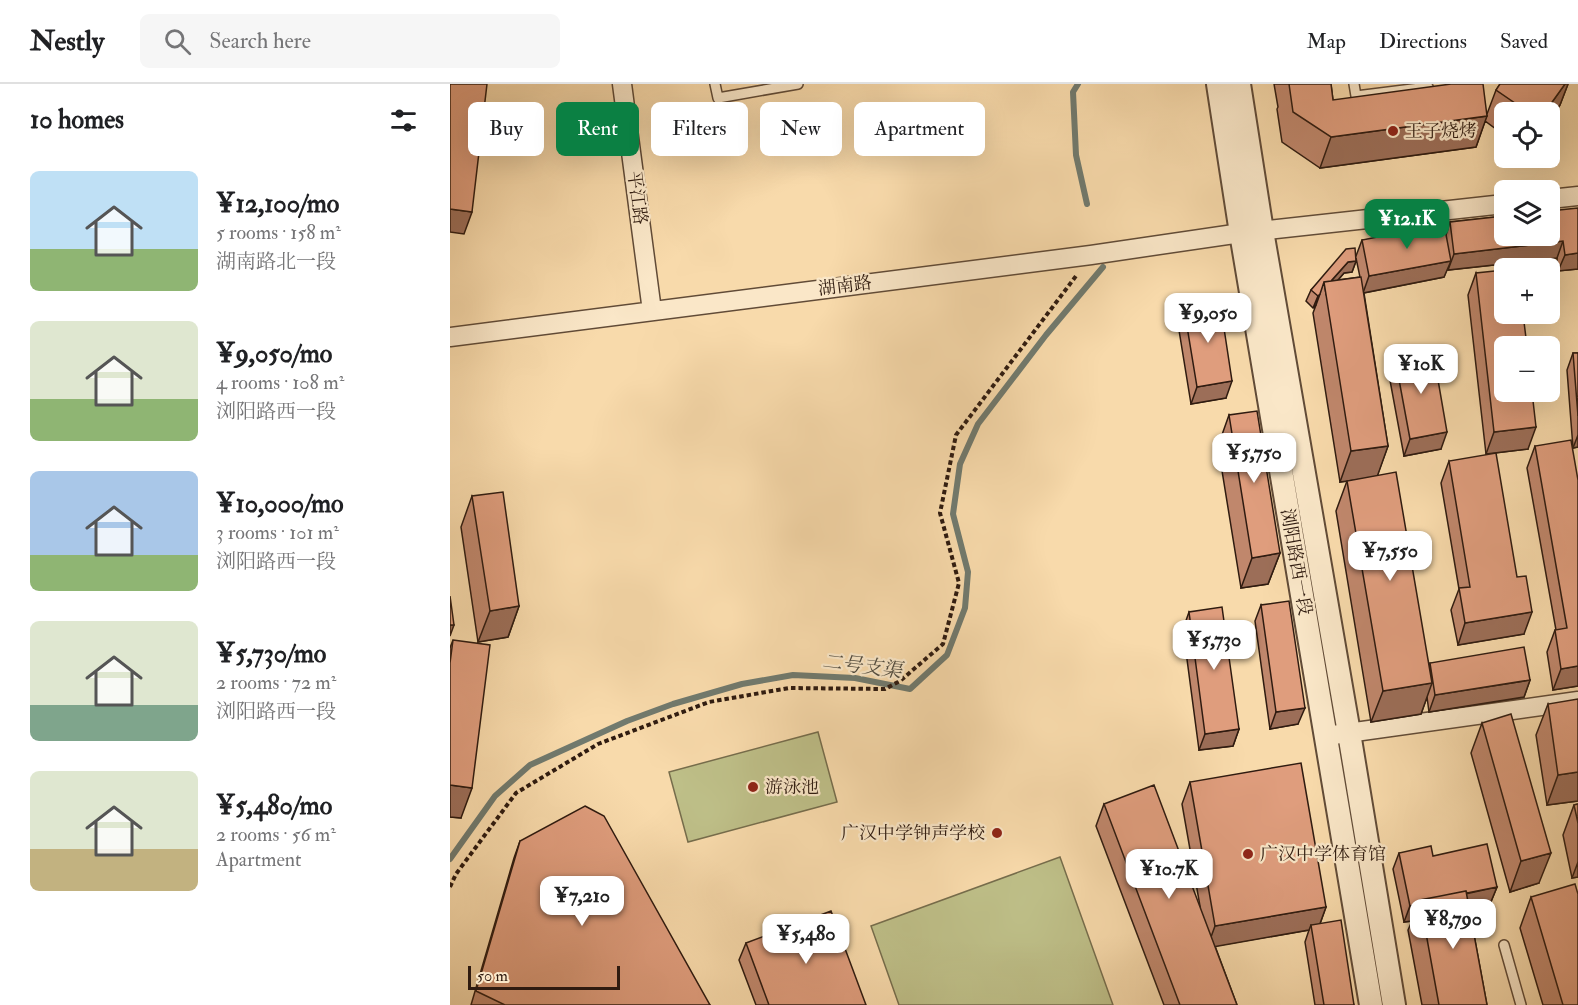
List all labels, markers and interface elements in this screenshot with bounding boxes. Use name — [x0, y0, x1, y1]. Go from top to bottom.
search box — [140, 14, 560, 68]
text: Nestly — [30, 24, 104, 59]
icon: search — [161, 25, 194, 58]
text: Search here — [209, 27, 311, 55]
text: Map — [1306, 28, 1346, 55]
text: Directions — [1379, 28, 1467, 55]
text: Saved — [1500, 28, 1548, 55]
chip: Buy — [468, 102, 544, 156]
chip: Rent — [556, 102, 639, 156]
chip: Filters — [651, 102, 748, 156]
chip: New — [760, 102, 842, 156]
chip: Apartment — [854, 102, 985, 156]
map controls — [1494, 102, 1560, 402]
button: locate — [1494, 102, 1560, 168]
text: 10 homes — [30, 104, 124, 136]
icon: filters — [387, 104, 420, 137]
place label: 王子烧烤 — [1405, 120, 1477, 143]
marker: 王子烧烤 — [1386, 124, 1400, 138]
street label: 平江路 — [622, 170, 652, 226]
button: layers — [1494, 180, 1560, 246]
text: ¥12,100/mo — [216, 188, 339, 220]
icon: home — [78, 195, 150, 267]
pin: ¥12.1K — [1358, 199, 1456, 250]
text: ¥12.1K — [1378, 206, 1436, 231]
text: 5 rooms · 158 m² — [216, 220, 341, 245]
text: 湖南路北一段 — [216, 249, 336, 274]
button: + — [1494, 258, 1560, 324]
street label: 湖南路 — [817, 271, 873, 301]
pin: ¥9,050 — [1159, 293, 1257, 344]
text: ¥9,050 — [1178, 300, 1238, 325]
button: − — [1494, 336, 1560, 402]
text: ¥9,050/mo — [216, 338, 332, 370]
pin: ¥10K — [1385, 344, 1457, 395]
icon: home — [78, 345, 150, 417]
text: ¥10K — [1398, 351, 1444, 376]
text: 4 rooms · 108 m² — [216, 370, 344, 395]
text: 浏阳路西一段 — [216, 399, 336, 424]
pin: ¥5,750 — [1205, 433, 1303, 484]
text: ¥5,750 — [1226, 440, 1282, 465]
text: ¥10,000/mo — [216, 488, 344, 520]
icon: home — [78, 495, 150, 567]
street label: 浏阳路西一段 — [1275, 507, 1317, 617]
text: 3 rooms · 101 m² — [216, 520, 339, 545]
pin: ¥7,550 — [1341, 531, 1439, 582]
text: ¥7,550 — [1362, 538, 1418, 563]
text: 浏阳路西一段 — [216, 549, 336, 574]
pin: ¥5,730 — [1165, 620, 1263, 671]
text: ¥5,730 — [1187, 627, 1241, 652]
text: ¥5,730/mo — [216, 638, 326, 670]
icon: home — [78, 645, 150, 717]
water label: 二号支渠 — [821, 649, 906, 684]
text: 2 rooms · 72 m² — [216, 670, 336, 695]
text: 浏阳路西一段 — [216, 699, 336, 724]
place label: 游泳池 — [765, 776, 819, 799]
marker: 游泳池 — [746, 780, 760, 794]
text: ¥5,480/mo — [216, 790, 332, 822]
icon: home — [78, 795, 150, 867]
text: 2 rooms · 56 m² — [216, 822, 336, 847]
place label: 广汉中学钟声学校 — [841, 822, 985, 845]
marker: 广汉中学钟声学校 — [990, 826, 1004, 840]
place label: 广汉中学体育馆 — [1260, 843, 1386, 866]
text: Apartment — [216, 847, 301, 872]
marker: 广汉中学体育馆 — [1241, 847, 1255, 861]
pin: ¥10.7K — [1120, 849, 1218, 900]
text: ¥10.7K — [1140, 856, 1198, 881]
pin: ¥7,210 — [533, 876, 631, 927]
text: ¥7,210 — [554, 883, 610, 908]
pin: ¥8,790 — [1404, 899, 1502, 950]
text: ¥8,790 — [1424, 906, 1482, 931]
pin: ¥5,480 — [757, 914, 855, 965]
text: ¥5,480 — [776, 921, 836, 946]
scale bar — [468, 963, 620, 990]
text: 50 m — [477, 966, 508, 986]

